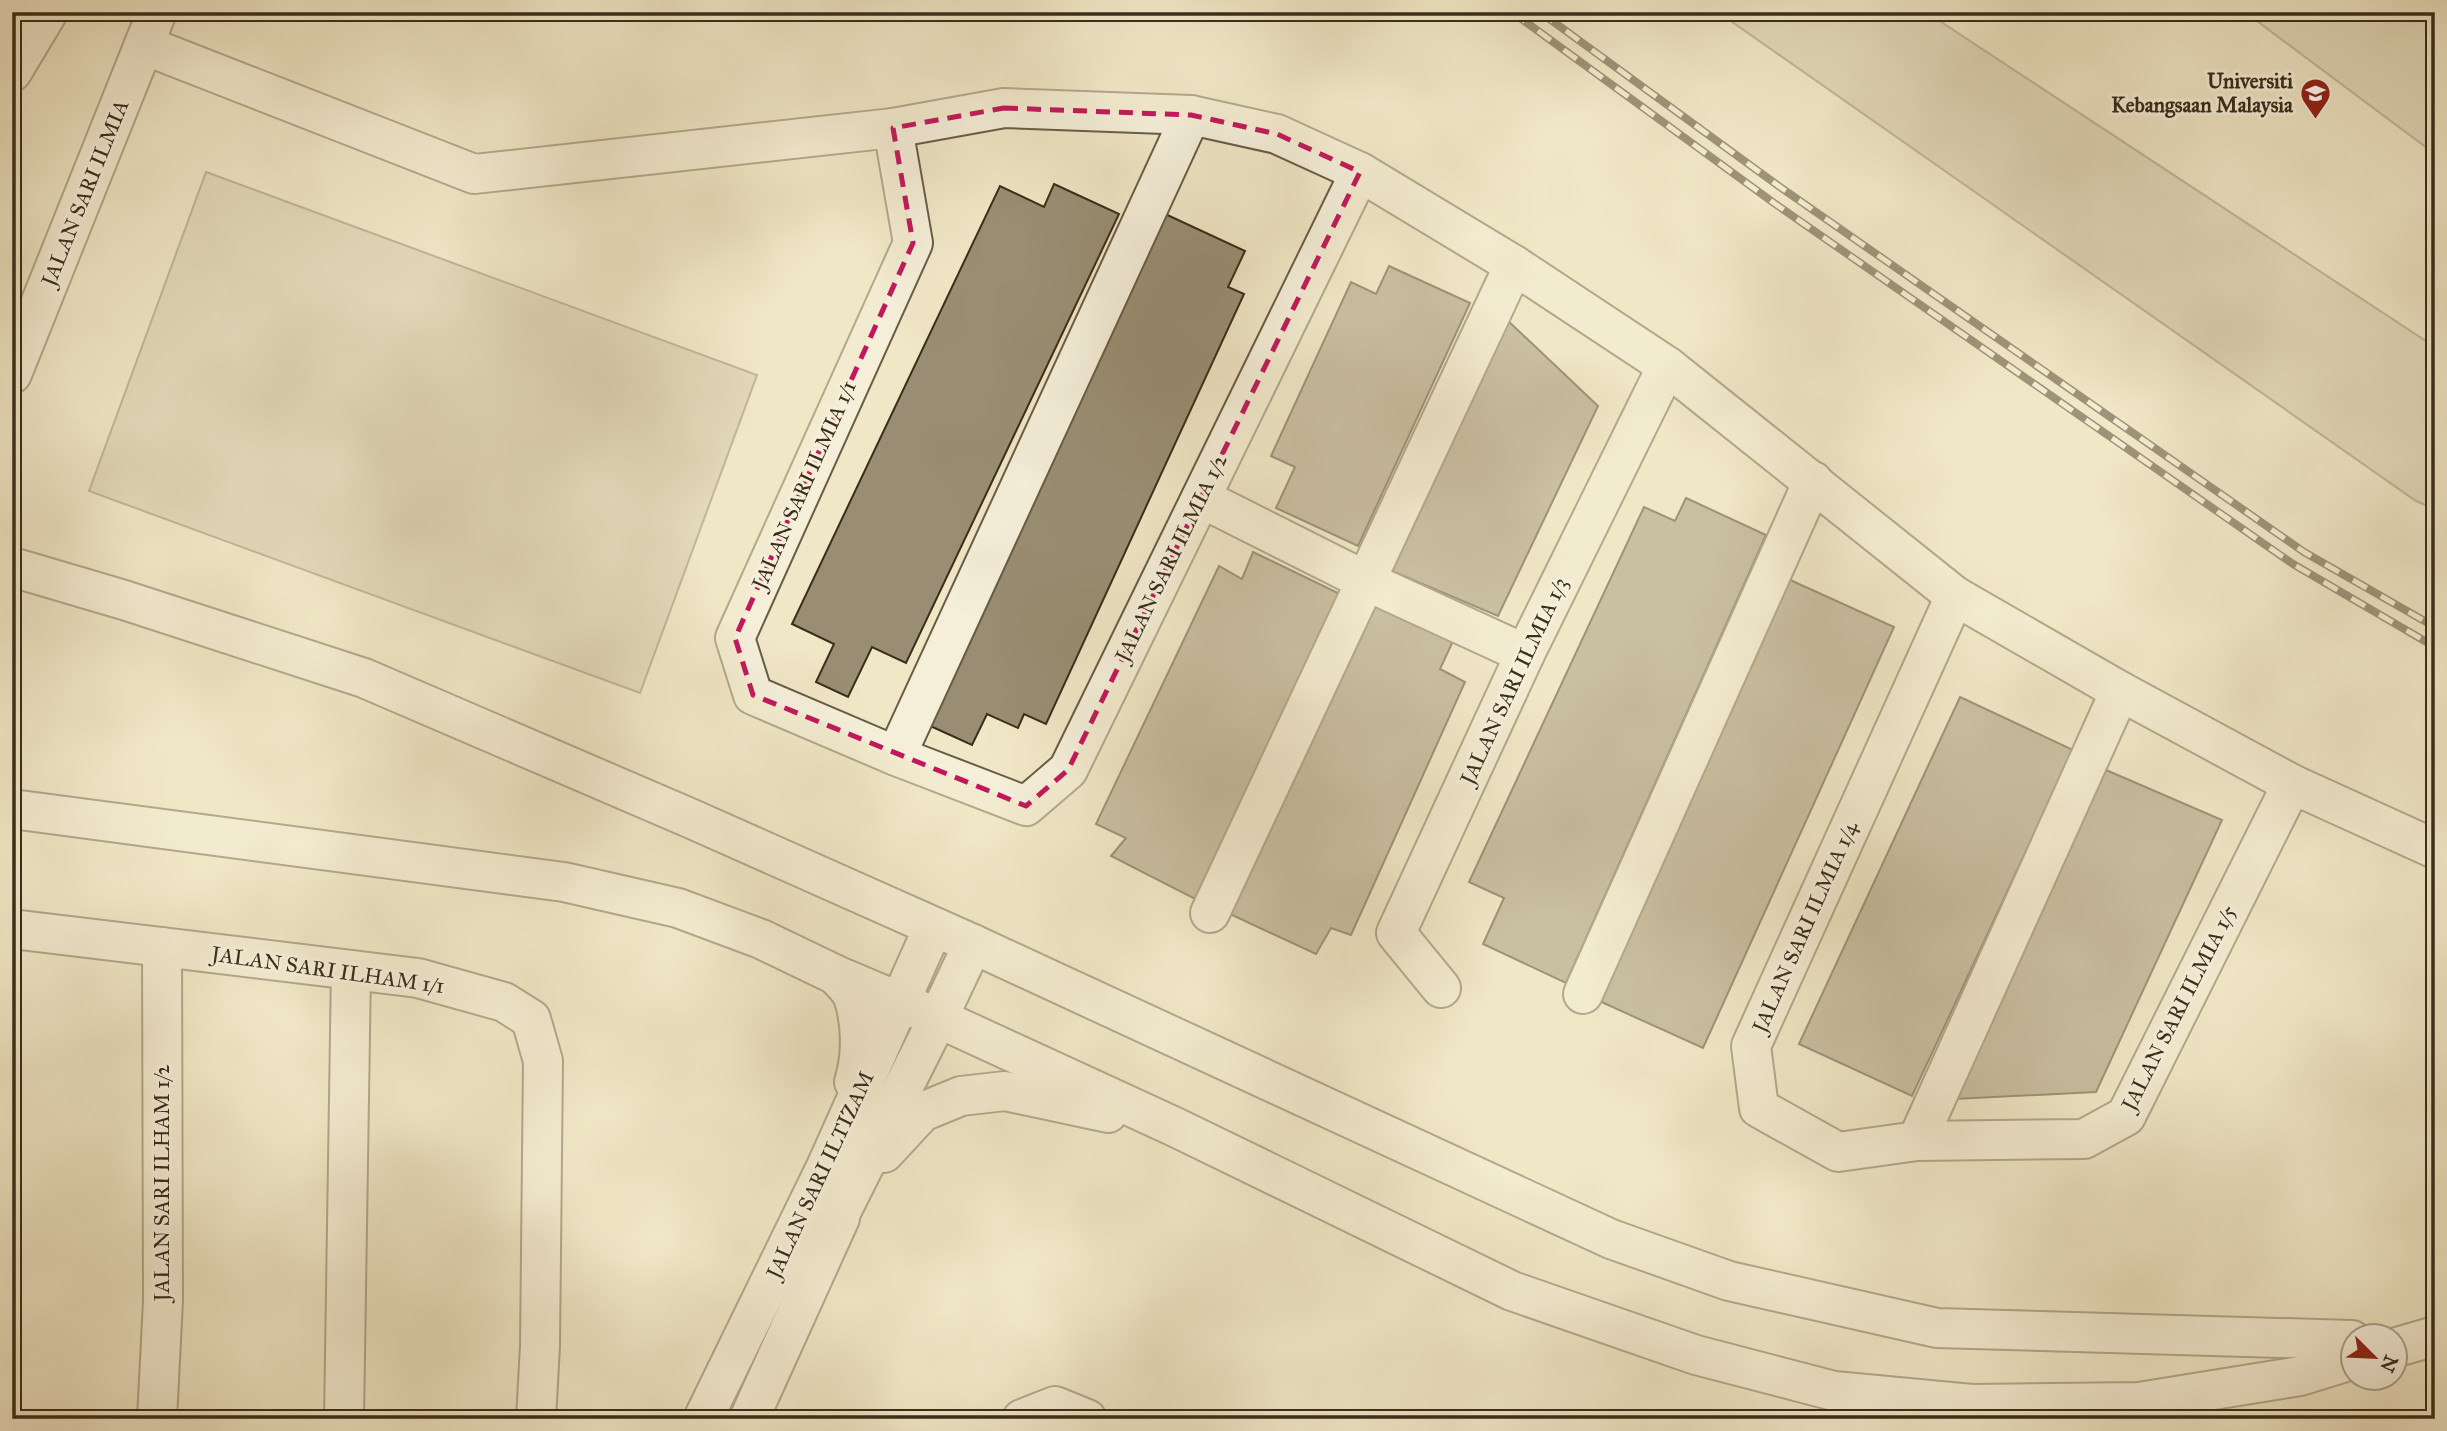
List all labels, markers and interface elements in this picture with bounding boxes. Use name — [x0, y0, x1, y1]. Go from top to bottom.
place label: Universiti Kebangsaan Malaysia — [2111, 68, 2294, 118]
school or university icon: Universiti Kebangsaan Malaysia — [2299, 76, 2333, 120]
street label: JALAN SARI ILMIA — [35, 96, 134, 292]
street label: JALAN SARI ILMIA 1/1 — [745, 377, 862, 595]
street label: JALAN SARI ILMIA 1/2 — [1109, 449, 1233, 668]
street label: JALAN SARI ILMIA 1/3 — [1454, 573, 1573, 791]
street label: JALAN SARI ILMIA 1/4 — [1746, 816, 1864, 1039]
street label: JALAN SARI ILMIA 1/5 — [2115, 901, 2242, 1117]
street label: JALAN SARI ILHAM 1/1 — [208, 941, 446, 999]
street label: JALAN SARI ILHAM 1/2 — [149, 1064, 175, 1303]
street label: JALAN SARI ILTIZAM — [760, 1067, 880, 1285]
north arrow — [2338, 1322, 2408, 1392]
text: N — [2375, 1352, 2403, 1376]

